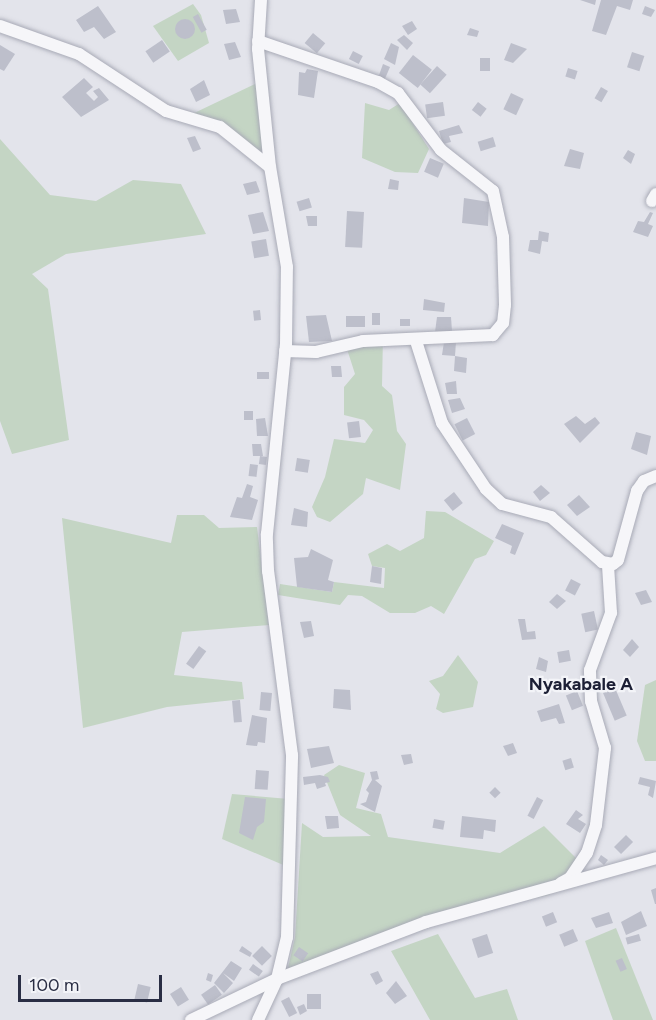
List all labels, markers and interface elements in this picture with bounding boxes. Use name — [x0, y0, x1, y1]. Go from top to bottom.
district label: Nyakabale A — [529, 673, 633, 695]
scale bar — [21, 963, 165, 1001]
text: 100 m — [29, 974, 79, 996]

